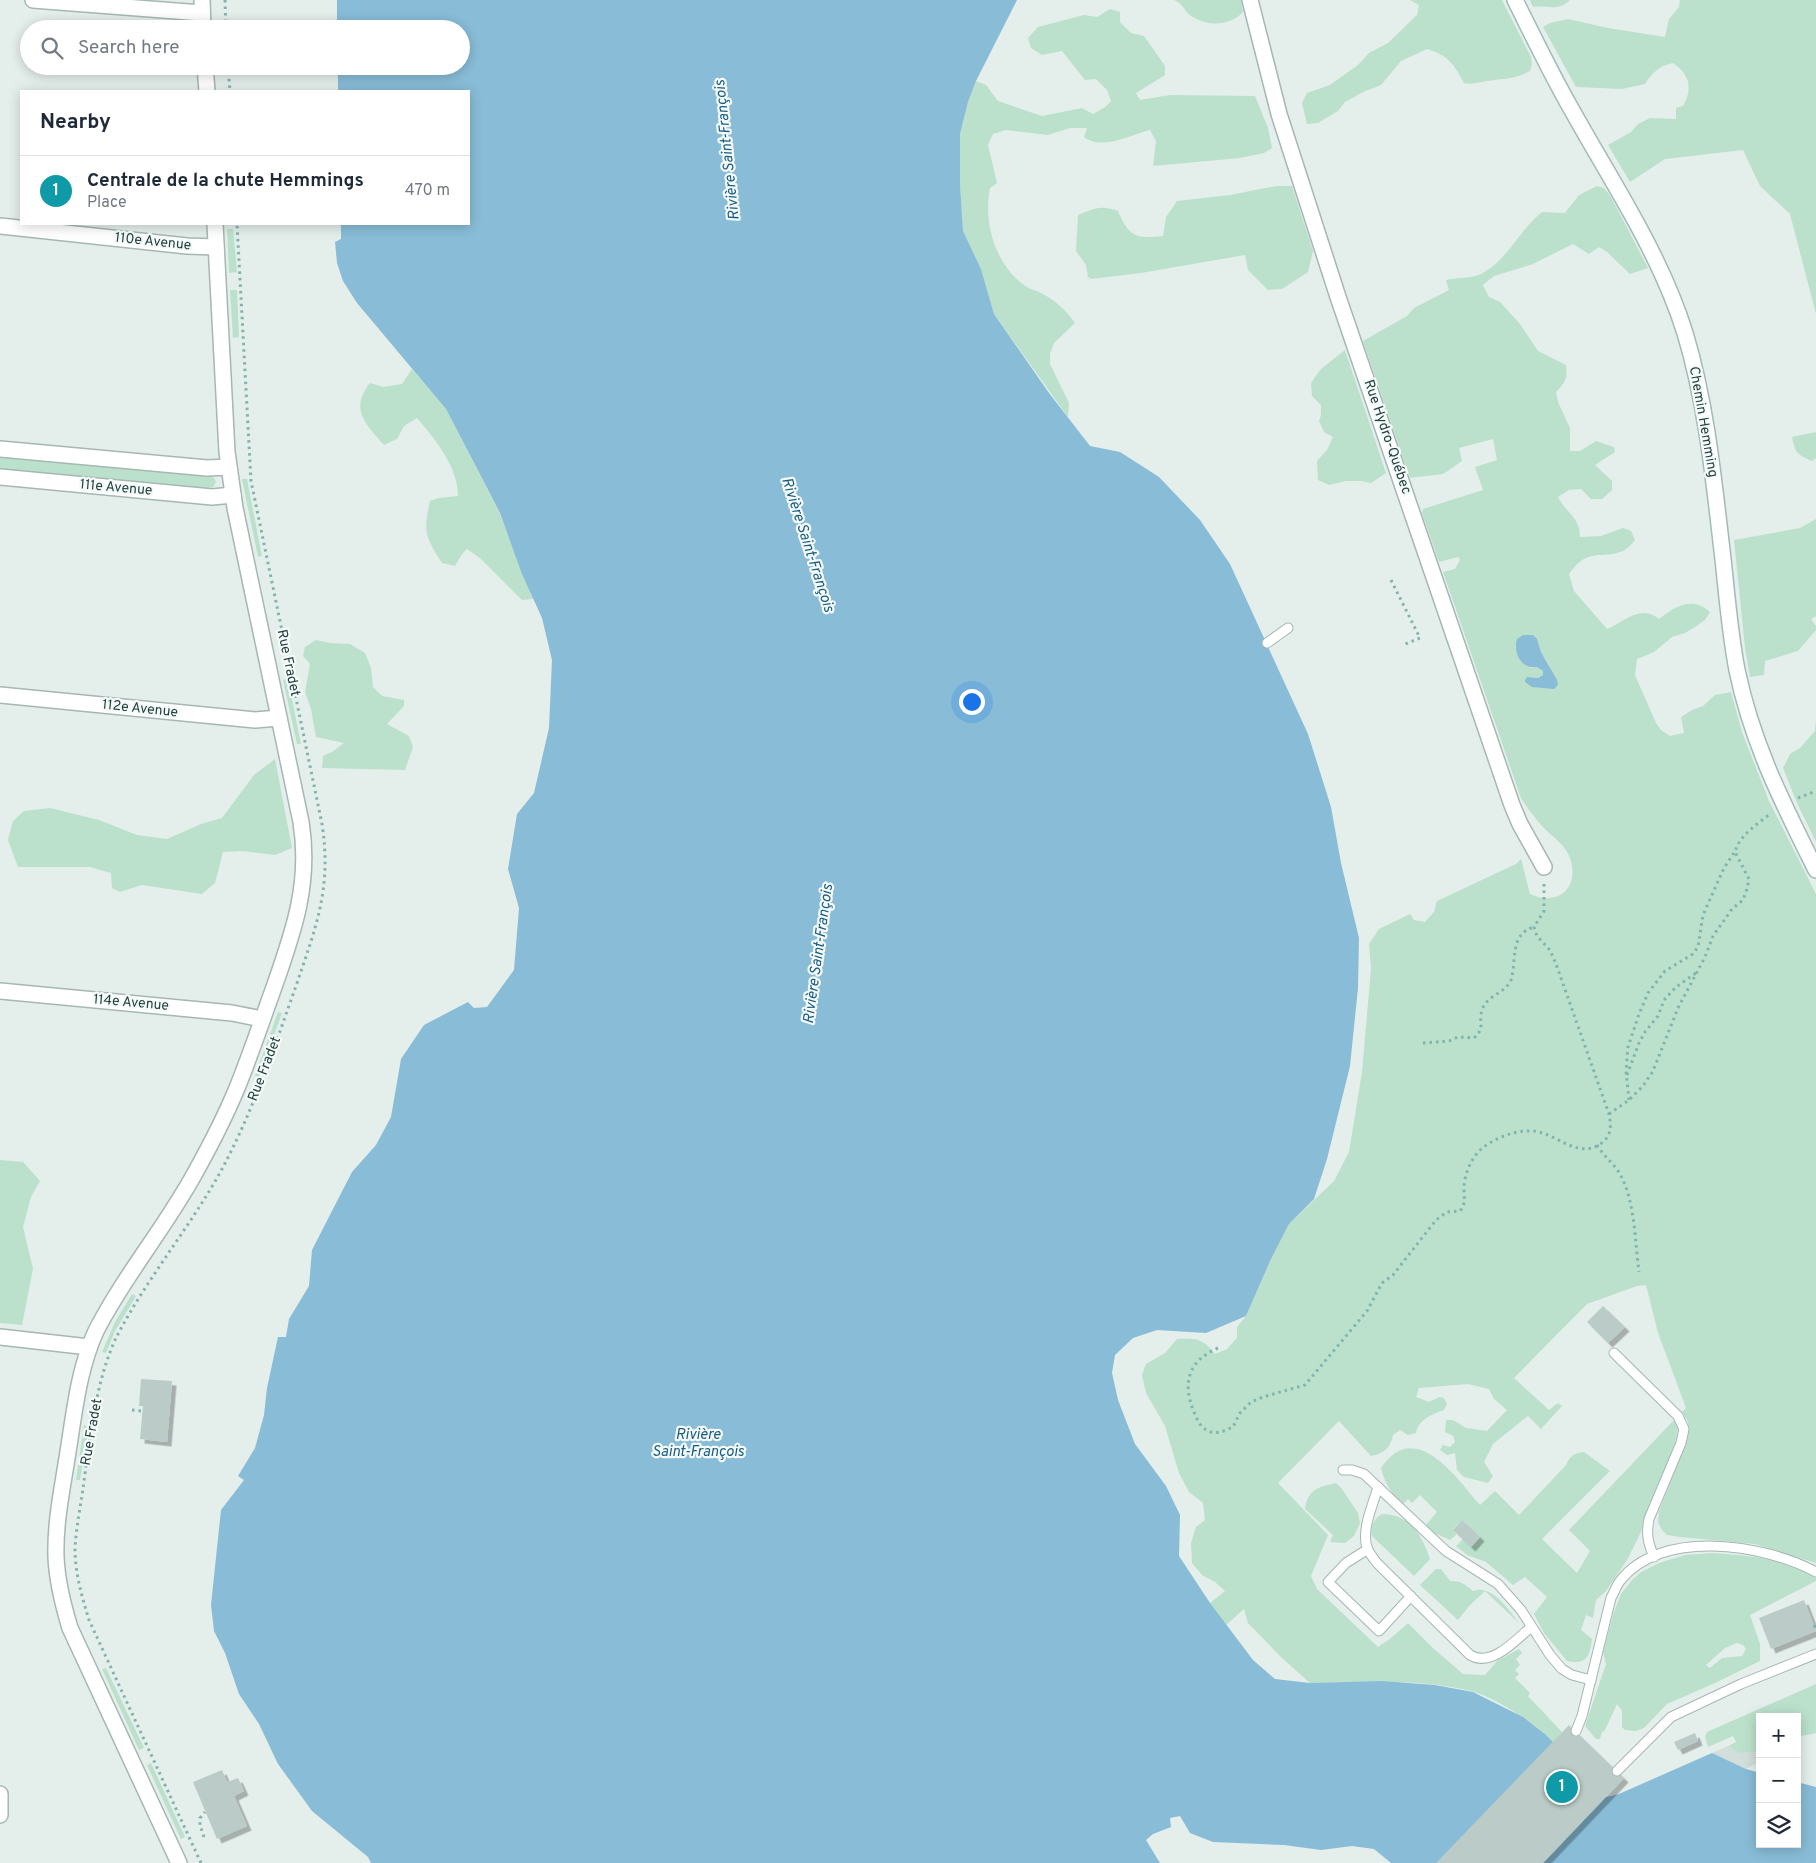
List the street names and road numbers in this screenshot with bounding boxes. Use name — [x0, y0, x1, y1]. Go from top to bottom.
street label: 110e Avenue — [114, 230, 192, 254]
street label: Chemin Hemming — [1685, 365, 1721, 479]
street label: Rue Hydro-Québec — [1359, 378, 1415, 496]
street label: 111e Avenue — [79, 476, 153, 500]
street label: Rue Fradet — [273, 628, 303, 698]
street label: 112e Avenue — [101, 697, 179, 721]
street label: 114e Avenue — [92, 991, 170, 1015]
street label: Rue Fradet — [245, 1034, 285, 1104]
street label: Rue Fradet — [78, 1397, 106, 1467]

